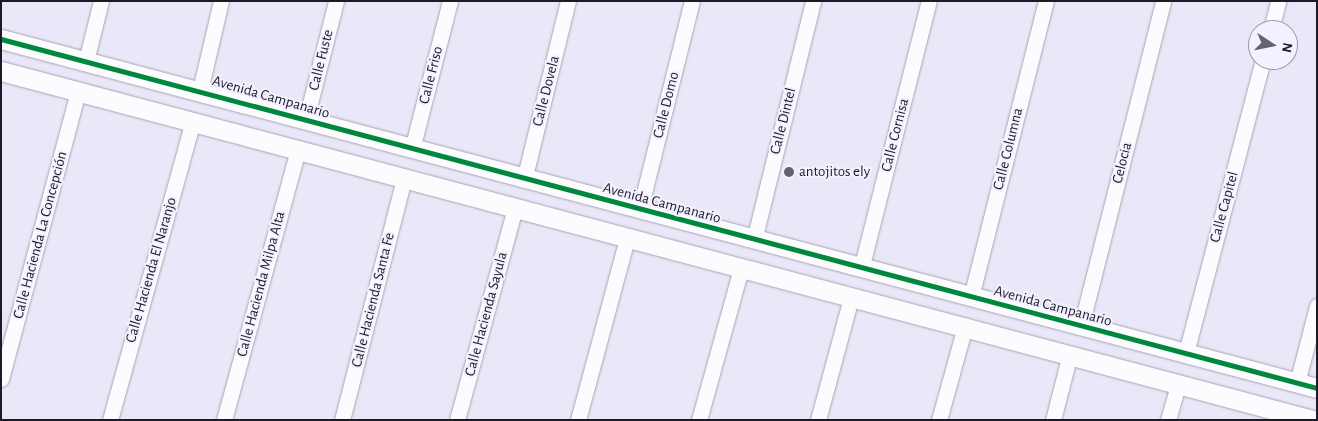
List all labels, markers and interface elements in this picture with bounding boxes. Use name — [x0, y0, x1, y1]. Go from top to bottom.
north arrow — [1248, 20, 1298, 70]
street label: Calle Fuste — [305, 28, 337, 92]
text: N — [1279, 42, 1295, 54]
street label: Calle Friso — [415, 44, 447, 106]
street label: Calle Dovela — [529, 54, 563, 128]
street label: Calle Domo — [649, 70, 683, 140]
street label: Avenida Campanario — [210, 72, 332, 122]
street label: Calle Dintel — [766, 86, 800, 156]
street label: Calle Cornisa — [877, 96, 913, 174]
street label: Calle Columna — [989, 106, 1027, 192]
street label: Celocia — [1108, 141, 1136, 185]
street label: Calle Hacienda La Concepción — [9, 149, 71, 321]
place label: antojitos ely — [799, 163, 870, 181]
marker: antojitos ely — [783, 166, 795, 178]
street label: Calle Capitel — [1206, 170, 1242, 244]
street label: Avenida Campanario — [601, 179, 723, 227]
street label: Calle Hacienda El Naranjo — [122, 195, 180, 345]
street label: Calle Hacienda Milpa Alta — [233, 209, 289, 359]
street label: Calle Hacienda Santa Fe — [348, 231, 398, 369]
street label: Calle Hacienda Sayula — [461, 250, 511, 378]
street label: Avenida Campanario — [992, 282, 1114, 330]

